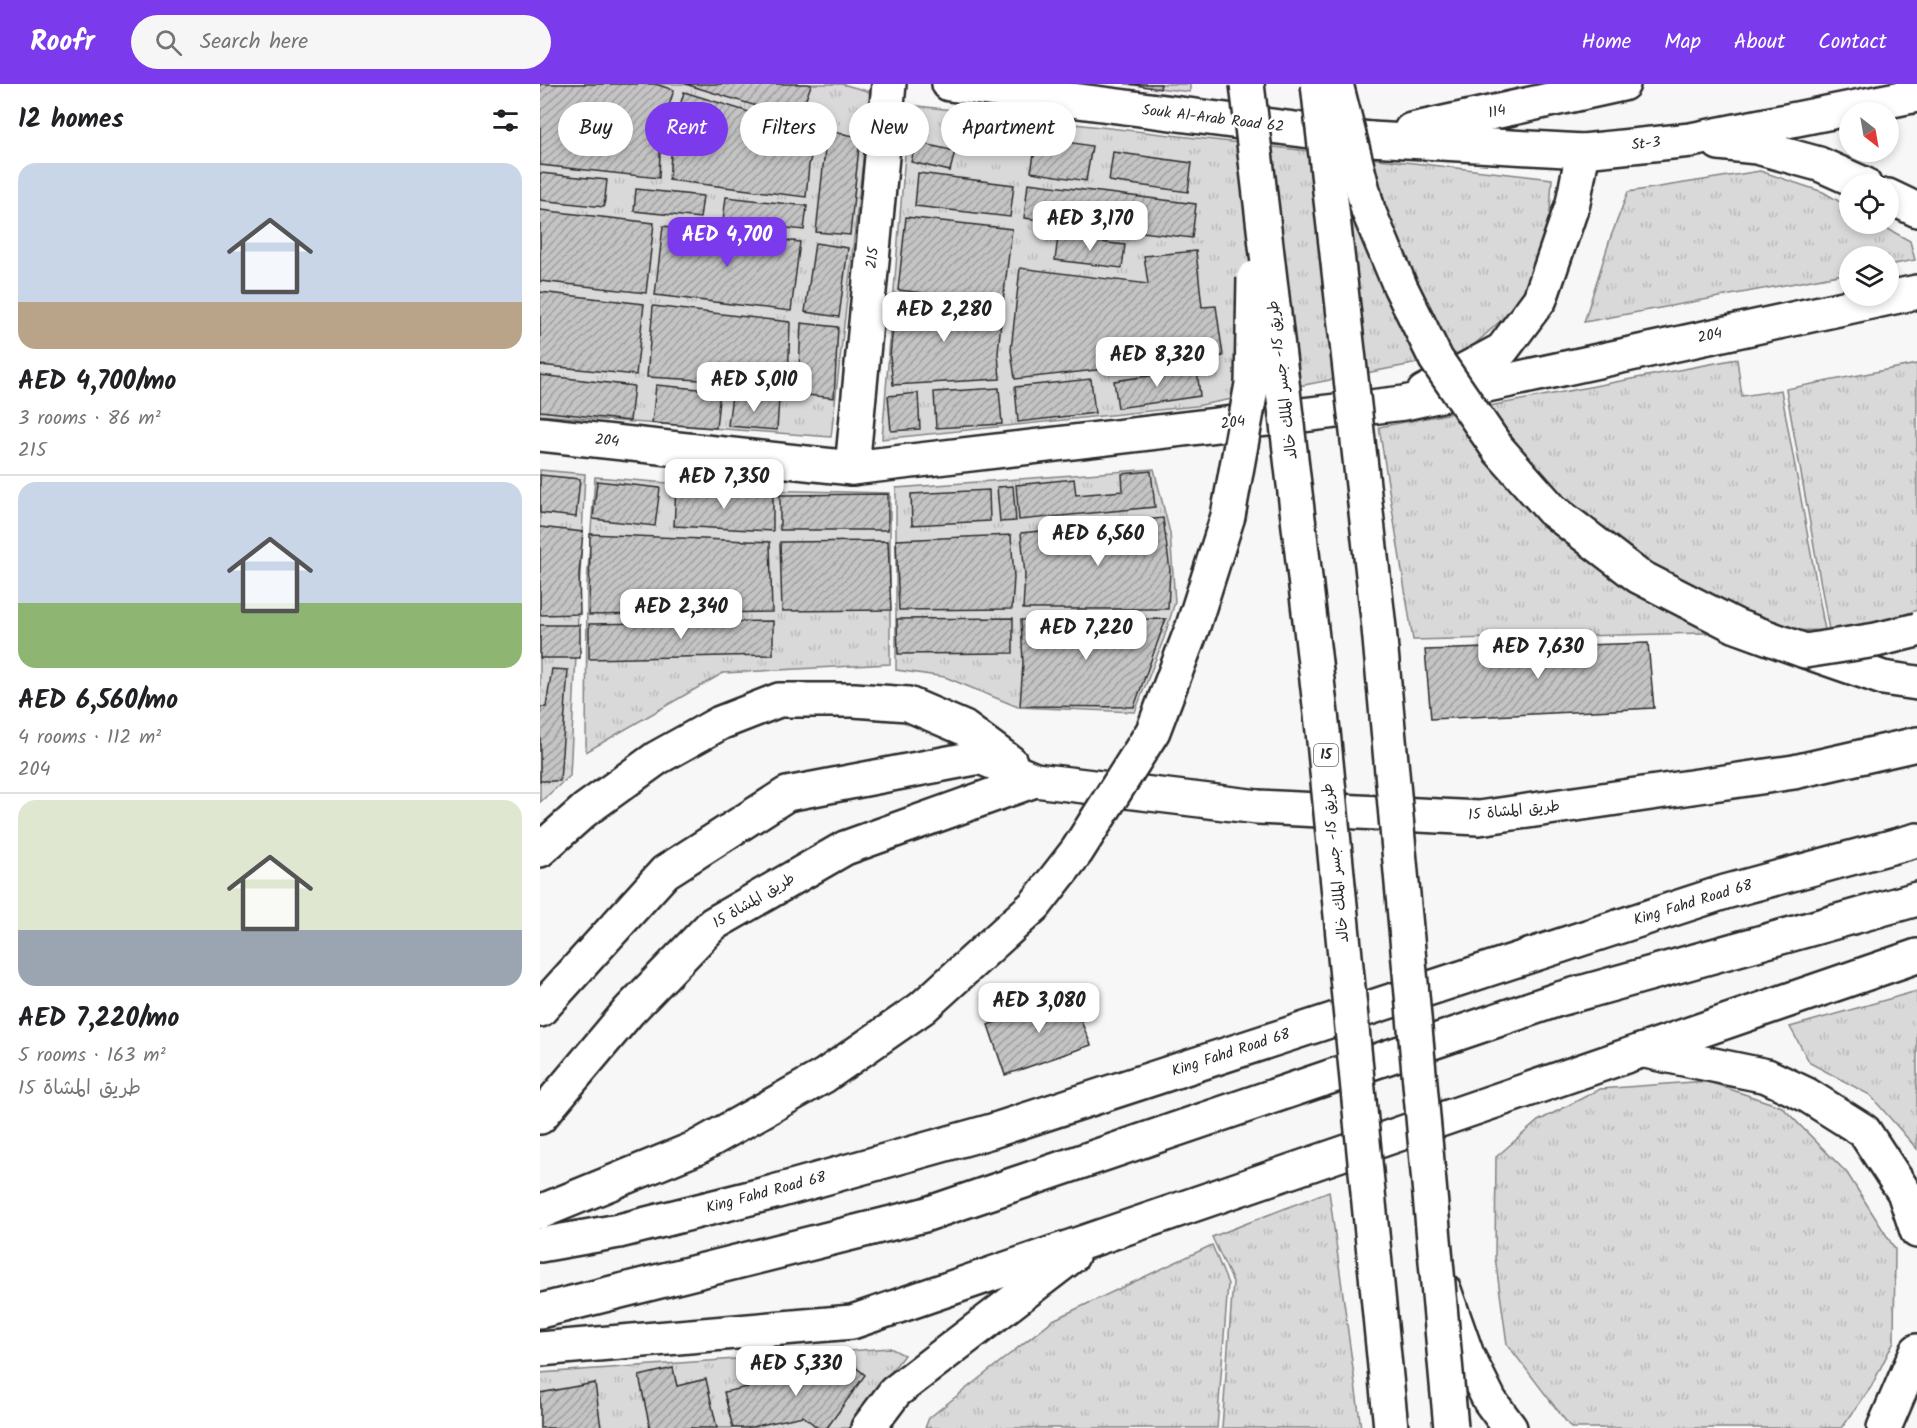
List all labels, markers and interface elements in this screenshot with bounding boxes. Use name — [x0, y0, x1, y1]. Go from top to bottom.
search box — [131, 15, 551, 69]
text: Roofr — [30, 20, 95, 65]
text: Search here — [200, 25, 308, 60]
icon: search — [152, 26, 185, 59]
text: Home — [1582, 26, 1631, 59]
text: Map — [1664, 26, 1701, 59]
text: About — [1734, 26, 1785, 59]
text: Contact — [1818, 26, 1887, 59]
street label: Souk Al-Arab Road 62 — [1141, 98, 1285, 140]
street label: 114 — [1486, 98, 1508, 126]
text: 12 homes — [18, 99, 124, 141]
chip: Buy — [558, 102, 633, 156]
chip: Rent — [645, 102, 728, 156]
chip: Filters — [740, 102, 837, 156]
chip: New — [849, 102, 929, 156]
chip: Apartment — [941, 102, 1076, 156]
north arrow — [1839, 102, 1899, 162]
map controls — [1839, 102, 1899, 306]
icon: filters — [489, 104, 522, 137]
street label: St-3 — [1630, 130, 1662, 157]
button: locate — [1839, 174, 1899, 234]
pin: AED 3,170 — [1021, 201, 1159, 252]
icon: home — [216, 202, 324, 310]
text: AED 3,170 — [1047, 204, 1133, 236]
pin: AED 4,700 — [658, 217, 796, 268]
text: AED 4,700 — [682, 220, 772, 252]
street label: 215 — [860, 245, 886, 270]
button: layers — [1839, 246, 1899, 306]
pin: AED 2,280 — [875, 292, 1013, 343]
text: AED 2,280 — [896, 295, 992, 327]
street label: طريق 15- جسر الملك خالد — [1261, 299, 1305, 461]
street label: 204 — [1696, 322, 1724, 350]
pin: AED 8,320 — [1088, 337, 1226, 388]
text: AED 8,320 — [1110, 340, 1204, 372]
text: AED 4,700/mo — [18, 361, 176, 403]
pin: AED 5,010 — [685, 362, 823, 413]
text: AED 5,010 — [711, 365, 797, 397]
text: 3 rooms · 86 m² — [18, 403, 161, 435]
street label: 204 — [1219, 410, 1247, 436]
street label: 204 — [594, 428, 620, 454]
text: 215 — [18, 435, 47, 467]
pin: AED 7,350 — [655, 459, 793, 510]
text: AED 7,350 — [679, 462, 769, 494]
pin: AED 6,560 — [1029, 516, 1167, 567]
text: AED 6,560 — [1052, 519, 1144, 551]
icon: home — [216, 521, 324, 629]
pin: AED 2,340 — [612, 589, 750, 640]
text: AED 2,340 — [634, 592, 728, 624]
pin: AED 7,220 — [1017, 610, 1155, 661]
text: AED 7,220 — [1040, 613, 1132, 645]
pin: AED 7,630 — [1469, 629, 1607, 680]
text: AED 7,630 — [1492, 632, 1584, 664]
text: AED 6,560/mo — [18, 680, 178, 722]
text: 4 rooms · 112 m² — [18, 722, 161, 754]
road number: 15 — [1314, 744, 1338, 766]
text: 204 — [18, 754, 51, 786]
street label: طريق 15- جسر الملك خالد — [1316, 782, 1356, 944]
street label: طريق المشاة 15 — [1467, 794, 1561, 828]
icon: home — [216, 839, 324, 947]
street label: طريق المشاة 15 — [708, 867, 800, 935]
street label: King Fahd Road 68 — [1630, 873, 1756, 933]
pin: AED 3,080 — [970, 983, 1108, 1034]
text: AED 3,080 — [992, 986, 1086, 1018]
text: AED 7,220/mo — [18, 998, 179, 1040]
street label: King Fahd Road 68 — [1169, 1022, 1294, 1083]
text: 5 rooms · 163 m² — [18, 1040, 166, 1072]
text: طريق المشاة 15 — [18, 1073, 141, 1105]
street label: King Fahd Road 68 — [703, 1165, 830, 1221]
pin: AED 5,330 — [727, 1346, 865, 1397]
text: AED 5,330 — [750, 1349, 842, 1381]

